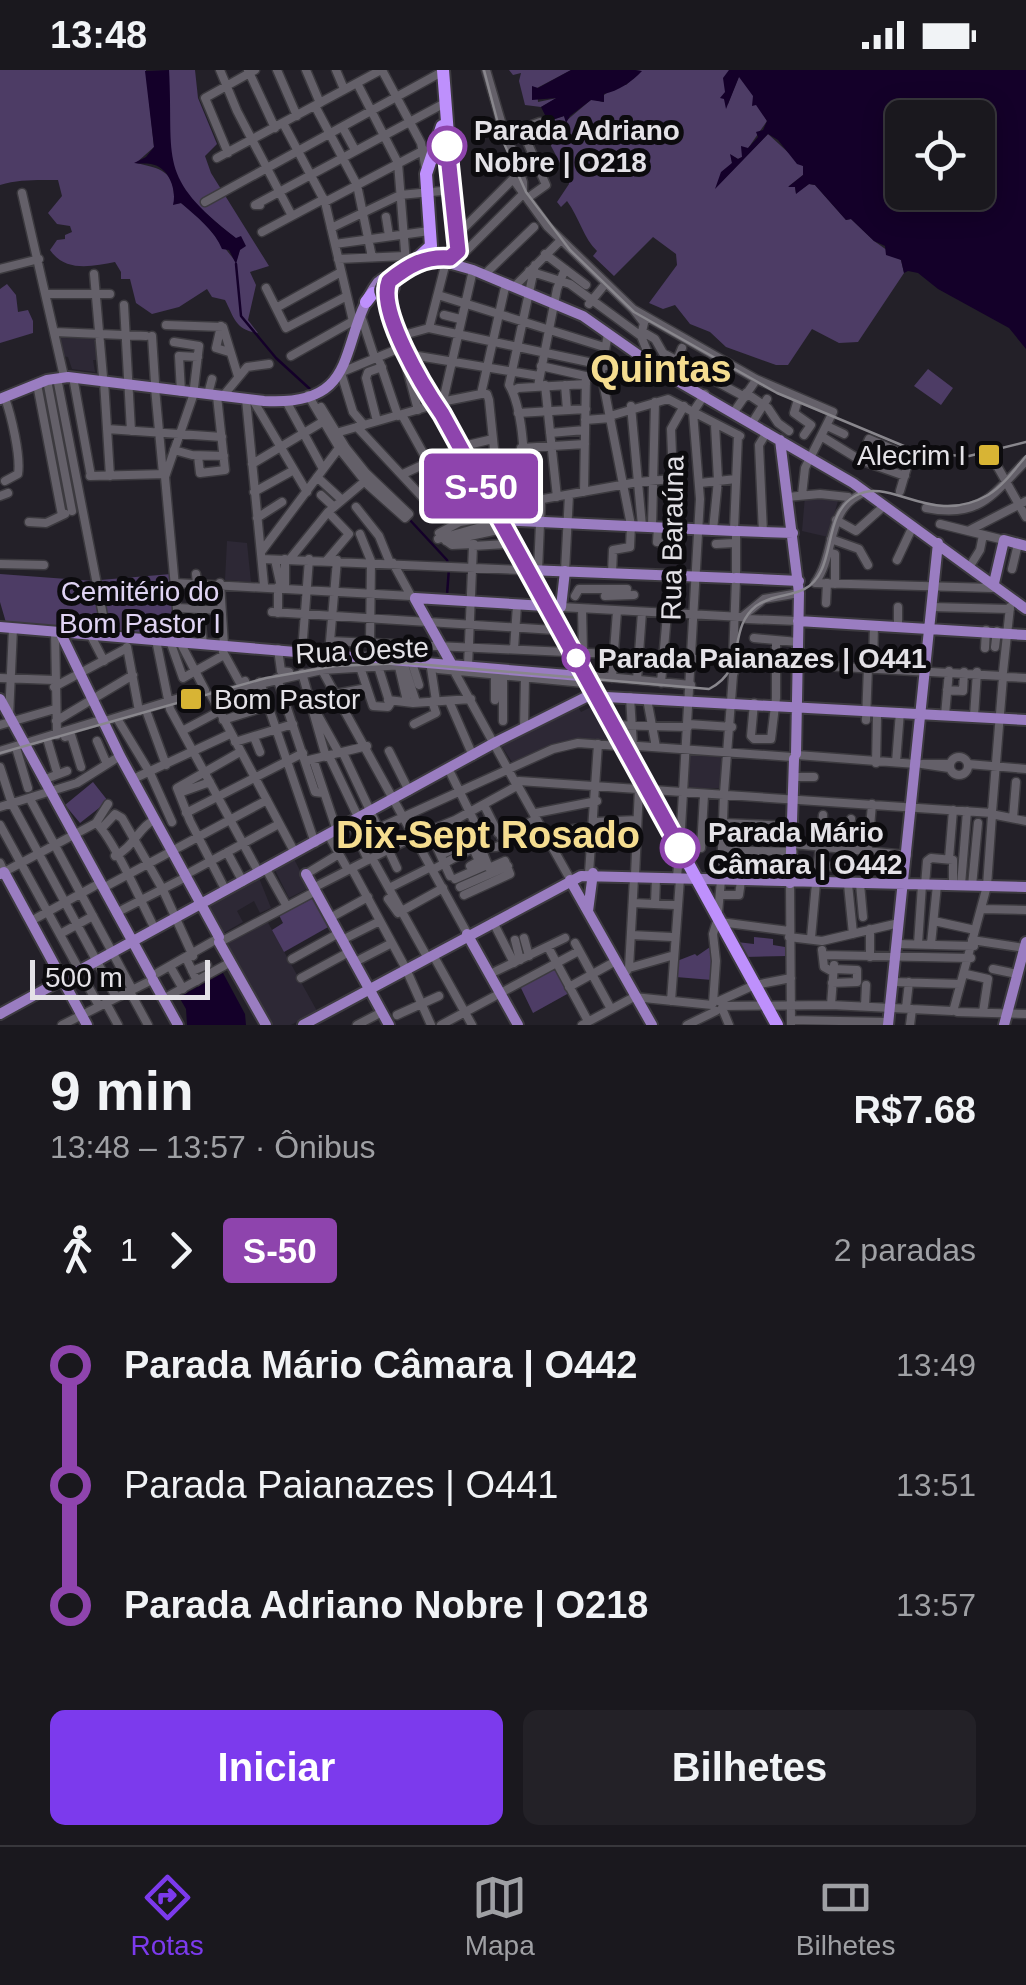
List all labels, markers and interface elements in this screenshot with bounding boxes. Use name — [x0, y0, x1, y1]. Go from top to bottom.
text: 13:48 — [50, 14, 147, 56]
map controls — [885, 100, 995, 210]
button: locate — [885, 100, 995, 210]
place label: Parada Adriano Nobre | O218 — [474, 115, 680, 178]
marker: Parada Adriano Nobre | O218 — [428, 127, 466, 165]
district label: Quintas — [590, 348, 732, 390]
place label: Alecrim I — [857, 440, 966, 471]
marker: Alecrim I — [976, 442, 1002, 468]
line badge: S-50 — [411, 454, 551, 518]
street label: Rua Baraúna — [656, 455, 689, 621]
text: S-50 — [444, 467, 518, 506]
park label: Cemitério do Bom Pastor I — [59, 576, 221, 639]
street label: Rua Oeste — [294, 632, 430, 669]
place label: Parada Paianazes | O441 — [598, 643, 926, 674]
marker: Parada Paianazes | O441 — [563, 645, 589, 671]
place label: Bom Pastor — [214, 684, 360, 715]
marker: Bom Pastor — [178, 686, 204, 712]
district label: Dix-Sept Rosado — [336, 814, 640, 856]
place label: Parada Mário Câmara | O442 — [708, 817, 903, 880]
marker: Parada Mário Câmara | O442 — [661, 829, 699, 867]
scale bar — [30, 955, 210, 1000]
text: 500 m — [45, 962, 123, 993]
text: 9 min — [50, 1060, 194, 1122]
text: R$7.68 — [853, 1089, 976, 1131]
text: 13:48 – 13:57 · Ônibus — [50, 1129, 376, 1165]
icon: walk — [50, 1223, 105, 1278]
icon: forward — [153, 1223, 208, 1278]
text: S-50 — [243, 1231, 317, 1270]
text: 1 — [120, 1232, 138, 1268]
text: 2 paradas — [834, 1232, 976, 1268]
text: Parada Mário Câmara | O442 — [124, 1344, 637, 1386]
text: 13:49 — [896, 1347, 976, 1383]
text: Parada Paianazes | O441 — [124, 1464, 559, 1506]
text: 13:51 — [896, 1467, 976, 1503]
text: Parada Adriano Nobre | O218 — [124, 1584, 649, 1626]
text: 13:57 — [896, 1587, 976, 1623]
button: Iniciar — [50, 1710, 503, 1825]
button: Bilhetes — [523, 1710, 976, 1825]
tab: Rotas — [131, 1870, 204, 1962]
tab: Mapa — [465, 1870, 535, 1962]
tab: Bilhetes — [796, 1870, 895, 1962]

